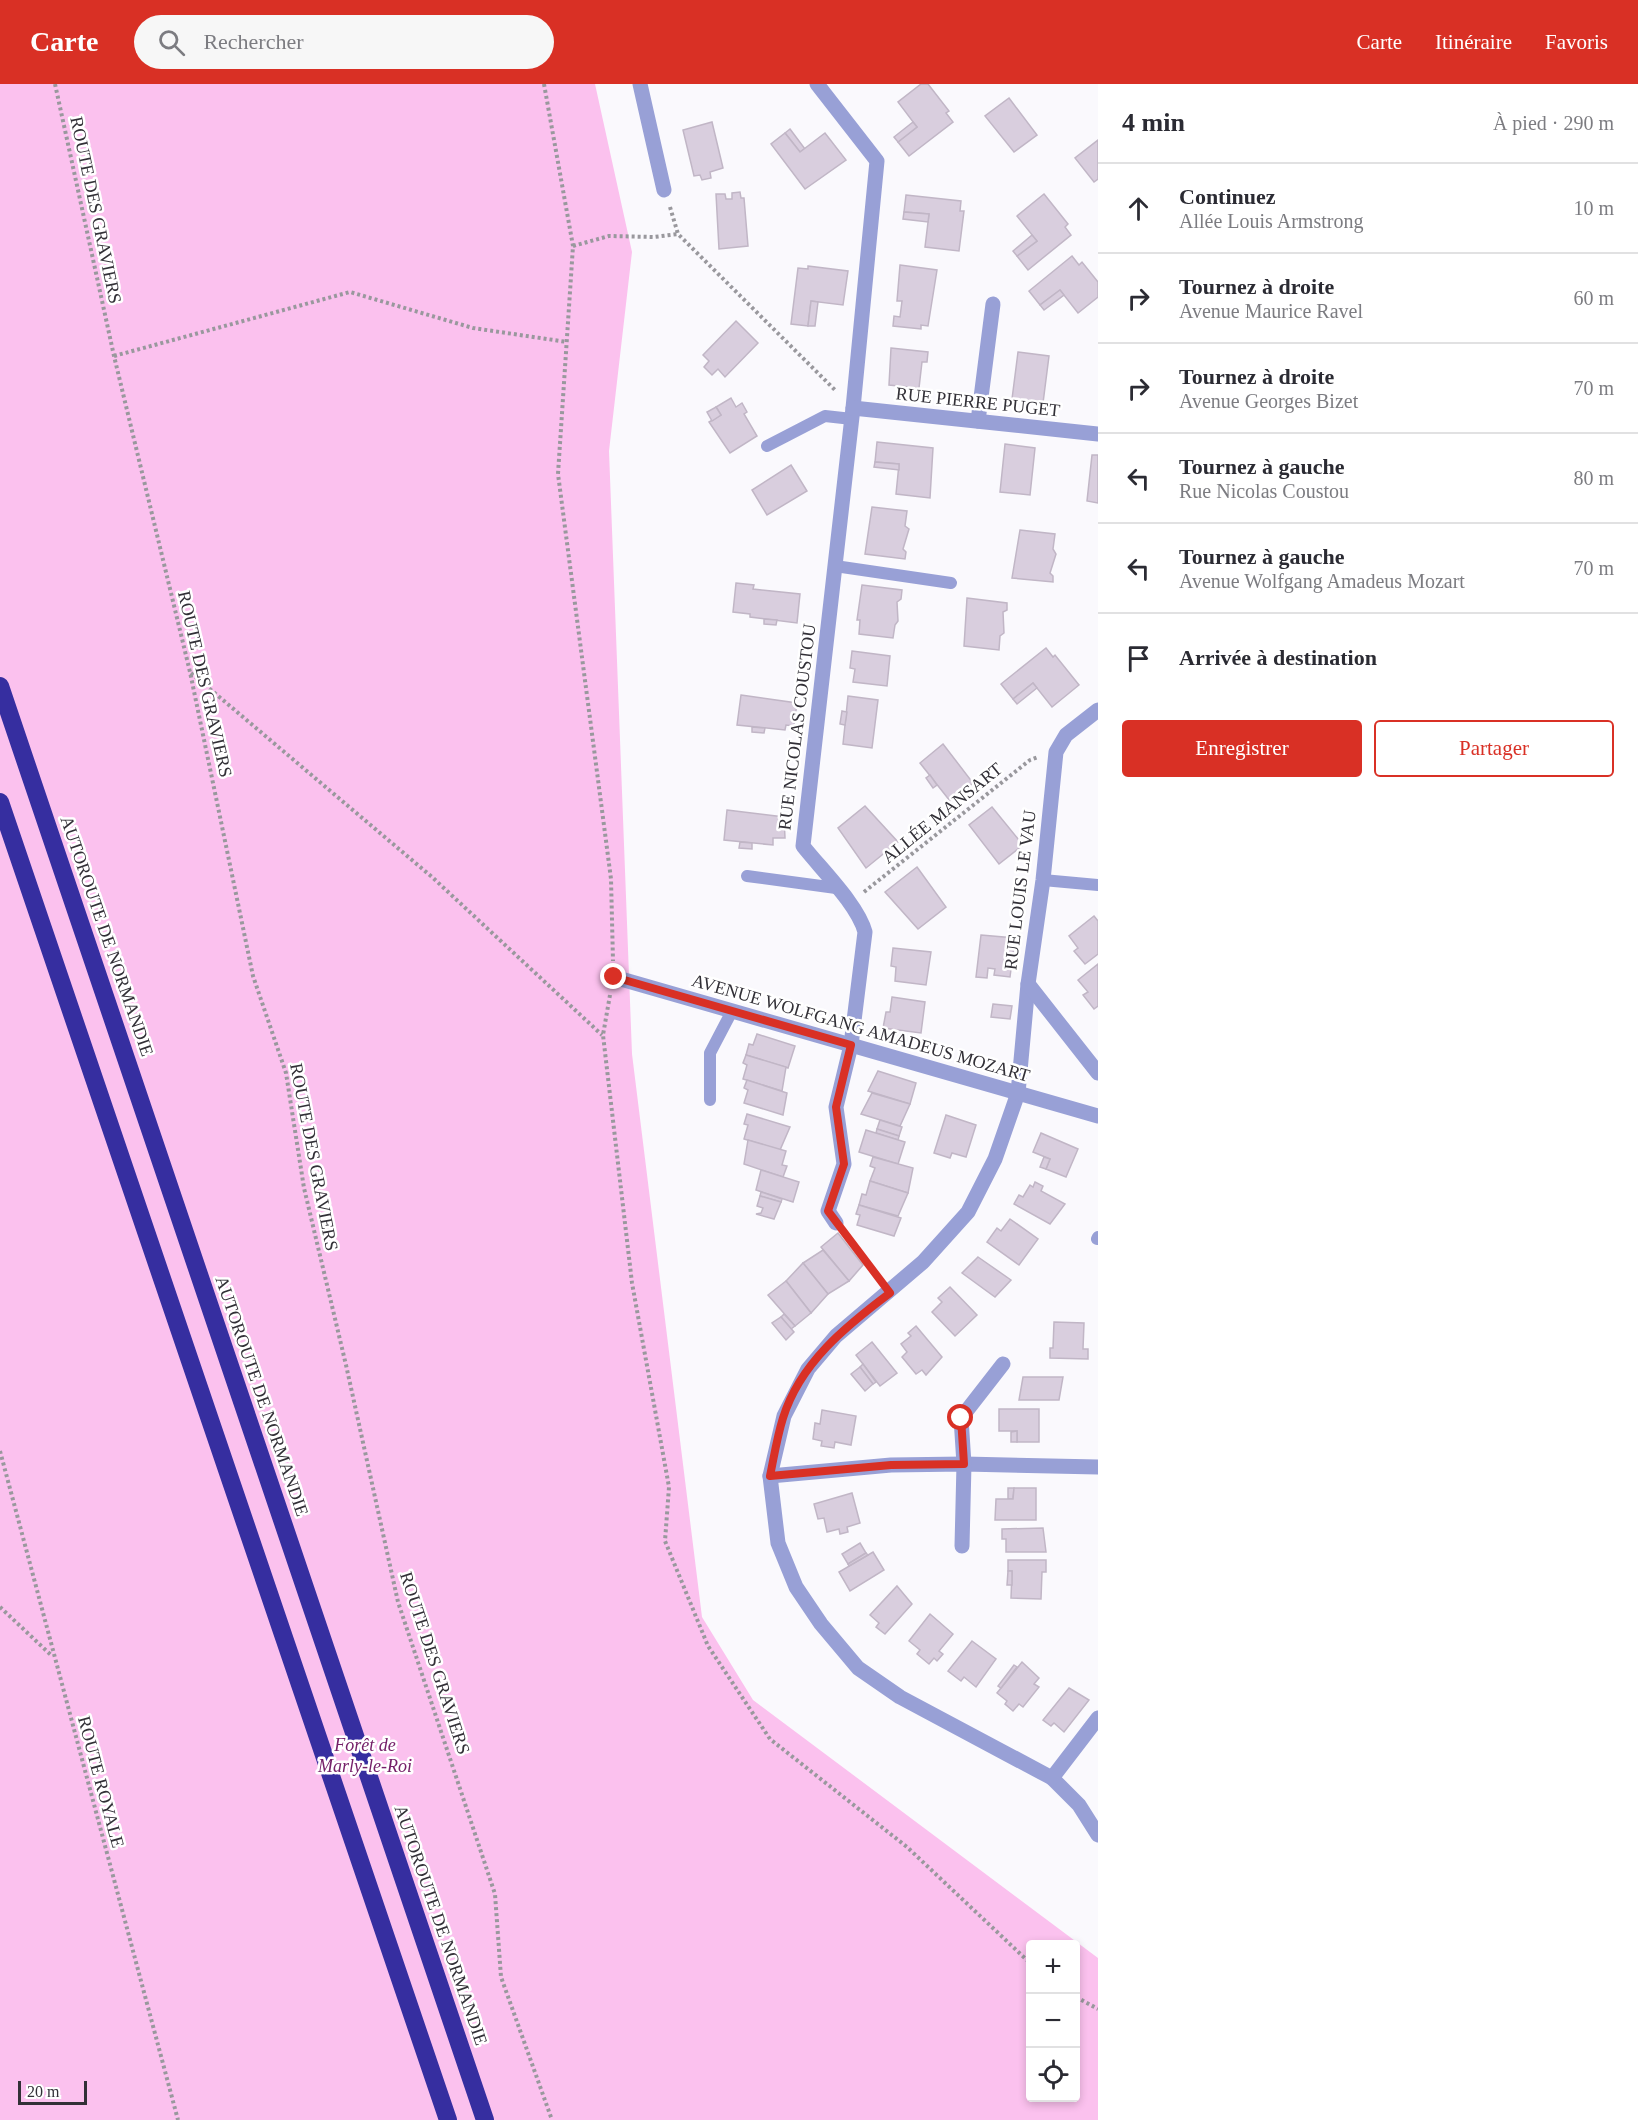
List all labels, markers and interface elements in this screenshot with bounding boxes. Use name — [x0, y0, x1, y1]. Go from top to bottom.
search box — [134, 15, 554, 69]
text: Carte — [30, 26, 98, 57]
icon: search — [155, 26, 188, 59]
text: Rechercher — [203, 29, 304, 54]
text: Carte — [1357, 30, 1402, 54]
text: Itinéraire — [1435, 30, 1512, 54]
text: Favoris — [1545, 30, 1608, 54]
text: 4 min — [1122, 108, 1185, 137]
text: À pied · 290 m — [1493, 112, 1614, 134]
street label: ROUTE DES GRAVIERS — [66, 115, 126, 305]
text: Continuez — [1179, 184, 1276, 209]
icon: ahead — [1122, 192, 1155, 225]
text: 10 m — [1573, 197, 1614, 219]
text: Allée Louis Armstrong — [1179, 210, 1363, 232]
text: Tournez à droite — [1179, 274, 1334, 299]
icon: right — [1122, 282, 1155, 315]
text: 60 m — [1573, 287, 1614, 309]
text: Avenue Maurice Ravel — [1179, 300, 1363, 322]
text: Tournez à droite — [1179, 364, 1334, 389]
icon: right — [1122, 372, 1155, 405]
text: 70 m — [1573, 377, 1614, 399]
street label: RUE PIERRE PUGET — [895, 383, 1061, 421]
text: Avenue Georges Bizet — [1179, 390, 1358, 412]
text: Tournez à gauche — [1179, 454, 1344, 479]
icon: left — [1122, 462, 1155, 495]
text: 80 m — [1573, 467, 1614, 489]
text: Rue Nicolas Coustou — [1179, 480, 1349, 502]
text: Tournez à gauche — [1179, 544, 1344, 569]
icon: left — [1122, 552, 1155, 585]
text: 70 m — [1573, 557, 1614, 579]
text: Avenue Wolfgang Amadeus Mozart — [1179, 570, 1465, 592]
street label: ROUTE DES GRAVIERS — [174, 589, 236, 779]
street label: RUE NICOLAS COUSTOU — [774, 623, 820, 831]
icon: arrive — [1122, 642, 1155, 675]
text: Arrivée à destination — [1179, 645, 1377, 670]
button: Enregistrer — [1122, 720, 1362, 777]
button: Partager — [1374, 720, 1614, 777]
street label: ALLÉE MANSART — [877, 758, 1006, 867]
street label: RUE LOUIS LE VAU — [1000, 809, 1040, 971]
street label: AUTOROUTE DE NORMANDIE — [56, 813, 158, 1059]
route end — [600, 963, 626, 989]
street label: AVENUE WOLFGANG AMADEUS MOZART — [690, 970, 1032, 1086]
street label: ROUTE DES GRAVIERS — [286, 1061, 342, 1253]
street label: AUTOROUTE DE NORMANDIE — [211, 1273, 313, 1519]
route start — [947, 1404, 973, 1430]
street label: ROUTE DES GRAVIERS — [396, 1569, 474, 1757]
street label: ROUTE ROYALE — [74, 1714, 128, 1850]
park label: Forêt de Marly-le-Roi — [317, 1735, 412, 1776]
street label: AUTOROUTE DE NORMANDIE — [390, 1802, 492, 2048]
map controls — [1026, 1940, 1080, 2102]
button: + — [1026, 1940, 1080, 1994]
button: − — [1026, 1994, 1080, 2048]
button: locate — [1026, 2048, 1080, 2102]
scale bar — [18, 2078, 87, 2106]
text: 20 m — [27, 2083, 59, 2100]

